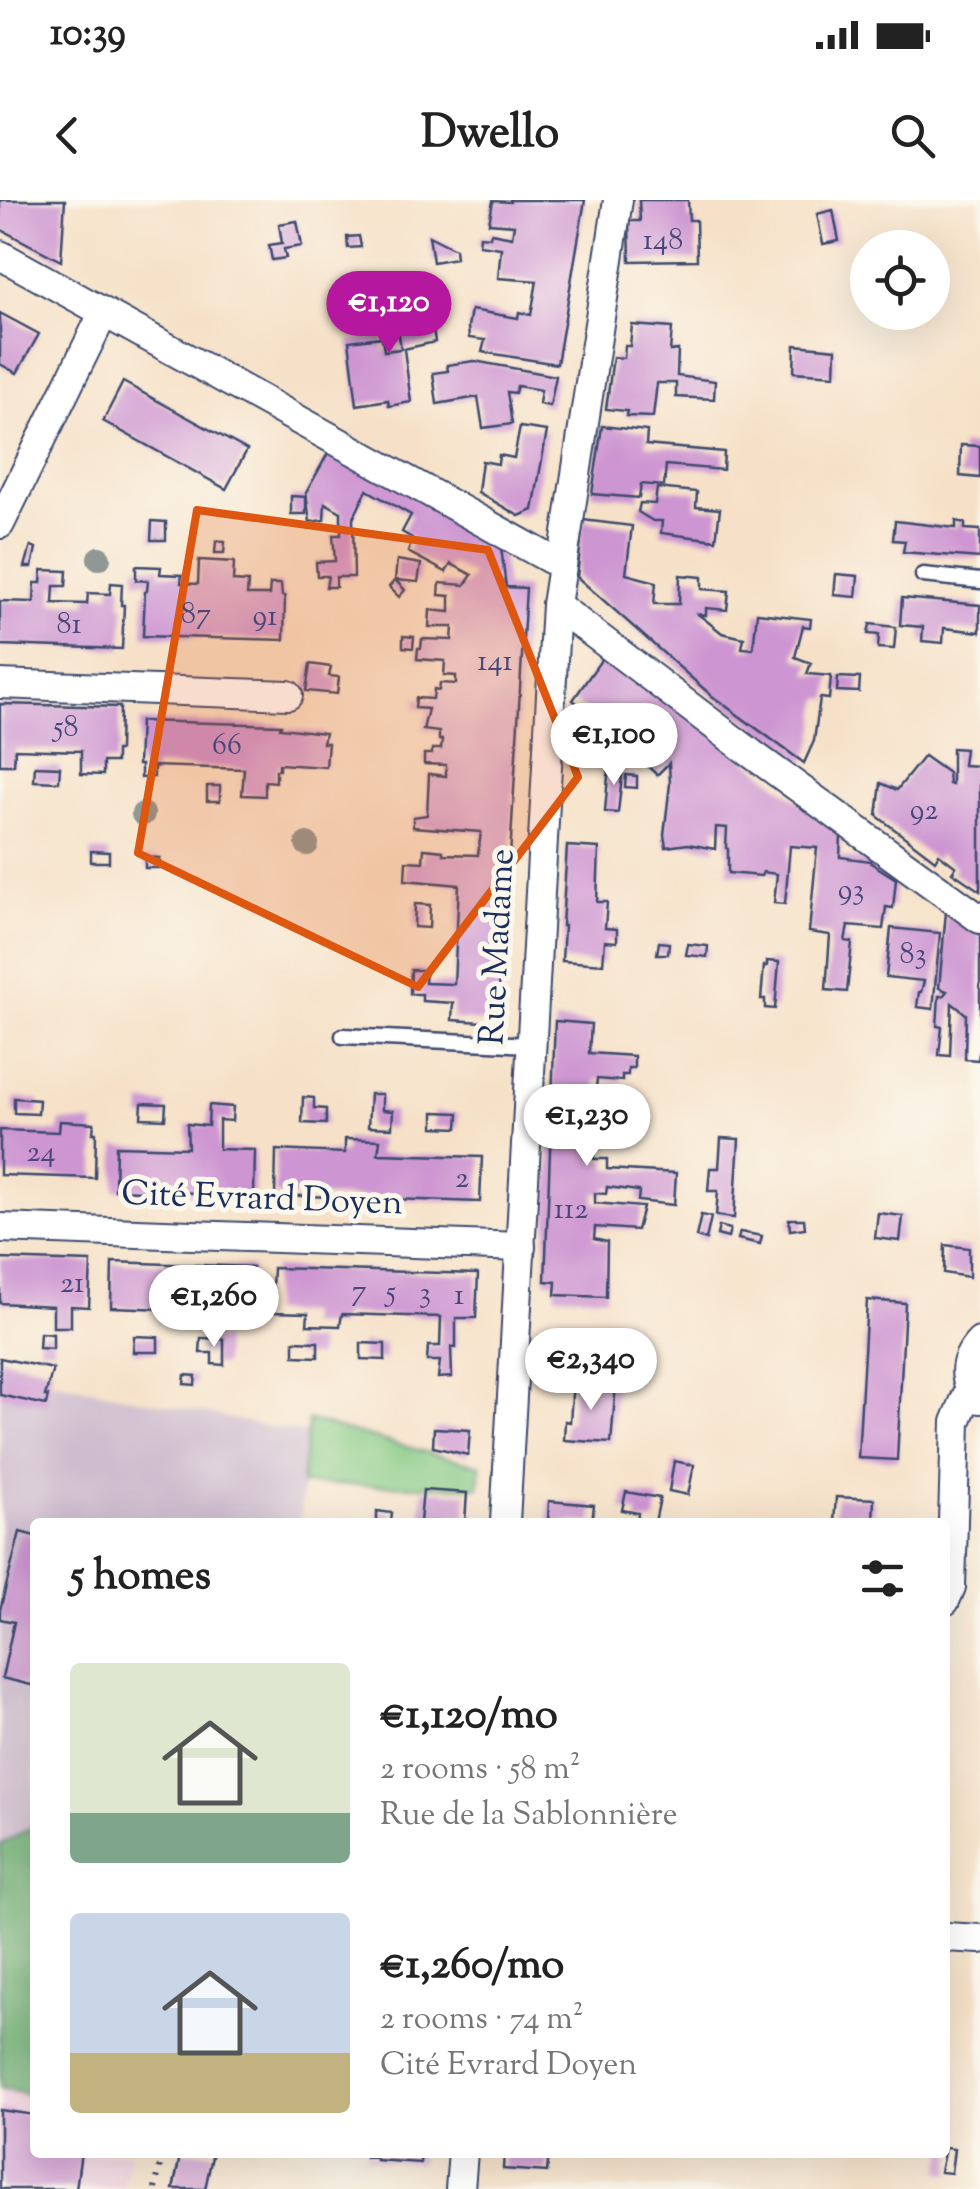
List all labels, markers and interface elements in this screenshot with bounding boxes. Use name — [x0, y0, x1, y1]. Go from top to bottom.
text: 10:39 — [50, 8, 126, 62]
text: Dwello — [421, 103, 559, 168]
icon: back — [40, 108, 95, 163]
icon: search — [885, 108, 940, 163]
house number: 148 — [643, 220, 683, 263]
map controls — [850, 230, 950, 330]
button: locate — [850, 230, 950, 330]
pin: €1,120 — [308, 271, 470, 356]
text: €1,120 — [348, 280, 430, 326]
house number: 87 — [181, 594, 211, 637]
house number: 91 — [253, 596, 277, 639]
house number: 81 — [56, 604, 82, 647]
house number: 141 — [477, 641, 513, 684]
pin: €1,100 — [533, 703, 695, 788]
house number: 58 — [51, 707, 79, 750]
text: €1,100 — [573, 712, 655, 758]
house number: 66 — [212, 725, 242, 768]
house number: 92 — [910, 790, 938, 833]
street label: Rue Madame — [468, 847, 530, 1047]
house number: 93 — [838, 870, 864, 913]
house number: 83 — [899, 934, 927, 977]
pin: €1,230 — [506, 1084, 668, 1169]
text: €1,230 — [545, 1093, 629, 1139]
house number: 24 — [26, 1132, 56, 1175]
house number: 2 — [455, 1158, 469, 1201]
street label: Cité Evrard Doyen — [120, 1170, 404, 1230]
house number: 112 — [554, 1189, 588, 1232]
house number: 21 — [60, 1263, 84, 1306]
pin: €1,260 — [133, 1265, 295, 1350]
house number: 7 — [351, 1271, 367, 1314]
house number: 5 — [384, 1272, 396, 1315]
house number: 3 — [419, 1273, 431, 1316]
text: €1,260 — [171, 1274, 257, 1320]
house number: 1 — [454, 1275, 464, 1318]
pin: €2,340 — [510, 1328, 672, 1413]
text: €2,340 — [547, 1337, 635, 1383]
text: 5 homes — [70, 1548, 211, 1608]
icon: filters — [855, 1551, 910, 1606]
text: €1,120/mo — [380, 1687, 558, 1747]
icon: home — [150, 1703, 270, 1823]
text: 2 rooms · 58 m² — [380, 1747, 581, 1793]
text: Rue de la Sablonnière — [380, 1793, 678, 1839]
text: €1,260/mo — [380, 1937, 564, 1997]
icon: home — [150, 1953, 270, 2073]
text: 2 rooms · 74 m² — [380, 1997, 584, 2043]
text: Cité Evrard Doyen — [380, 2043, 637, 2089]

